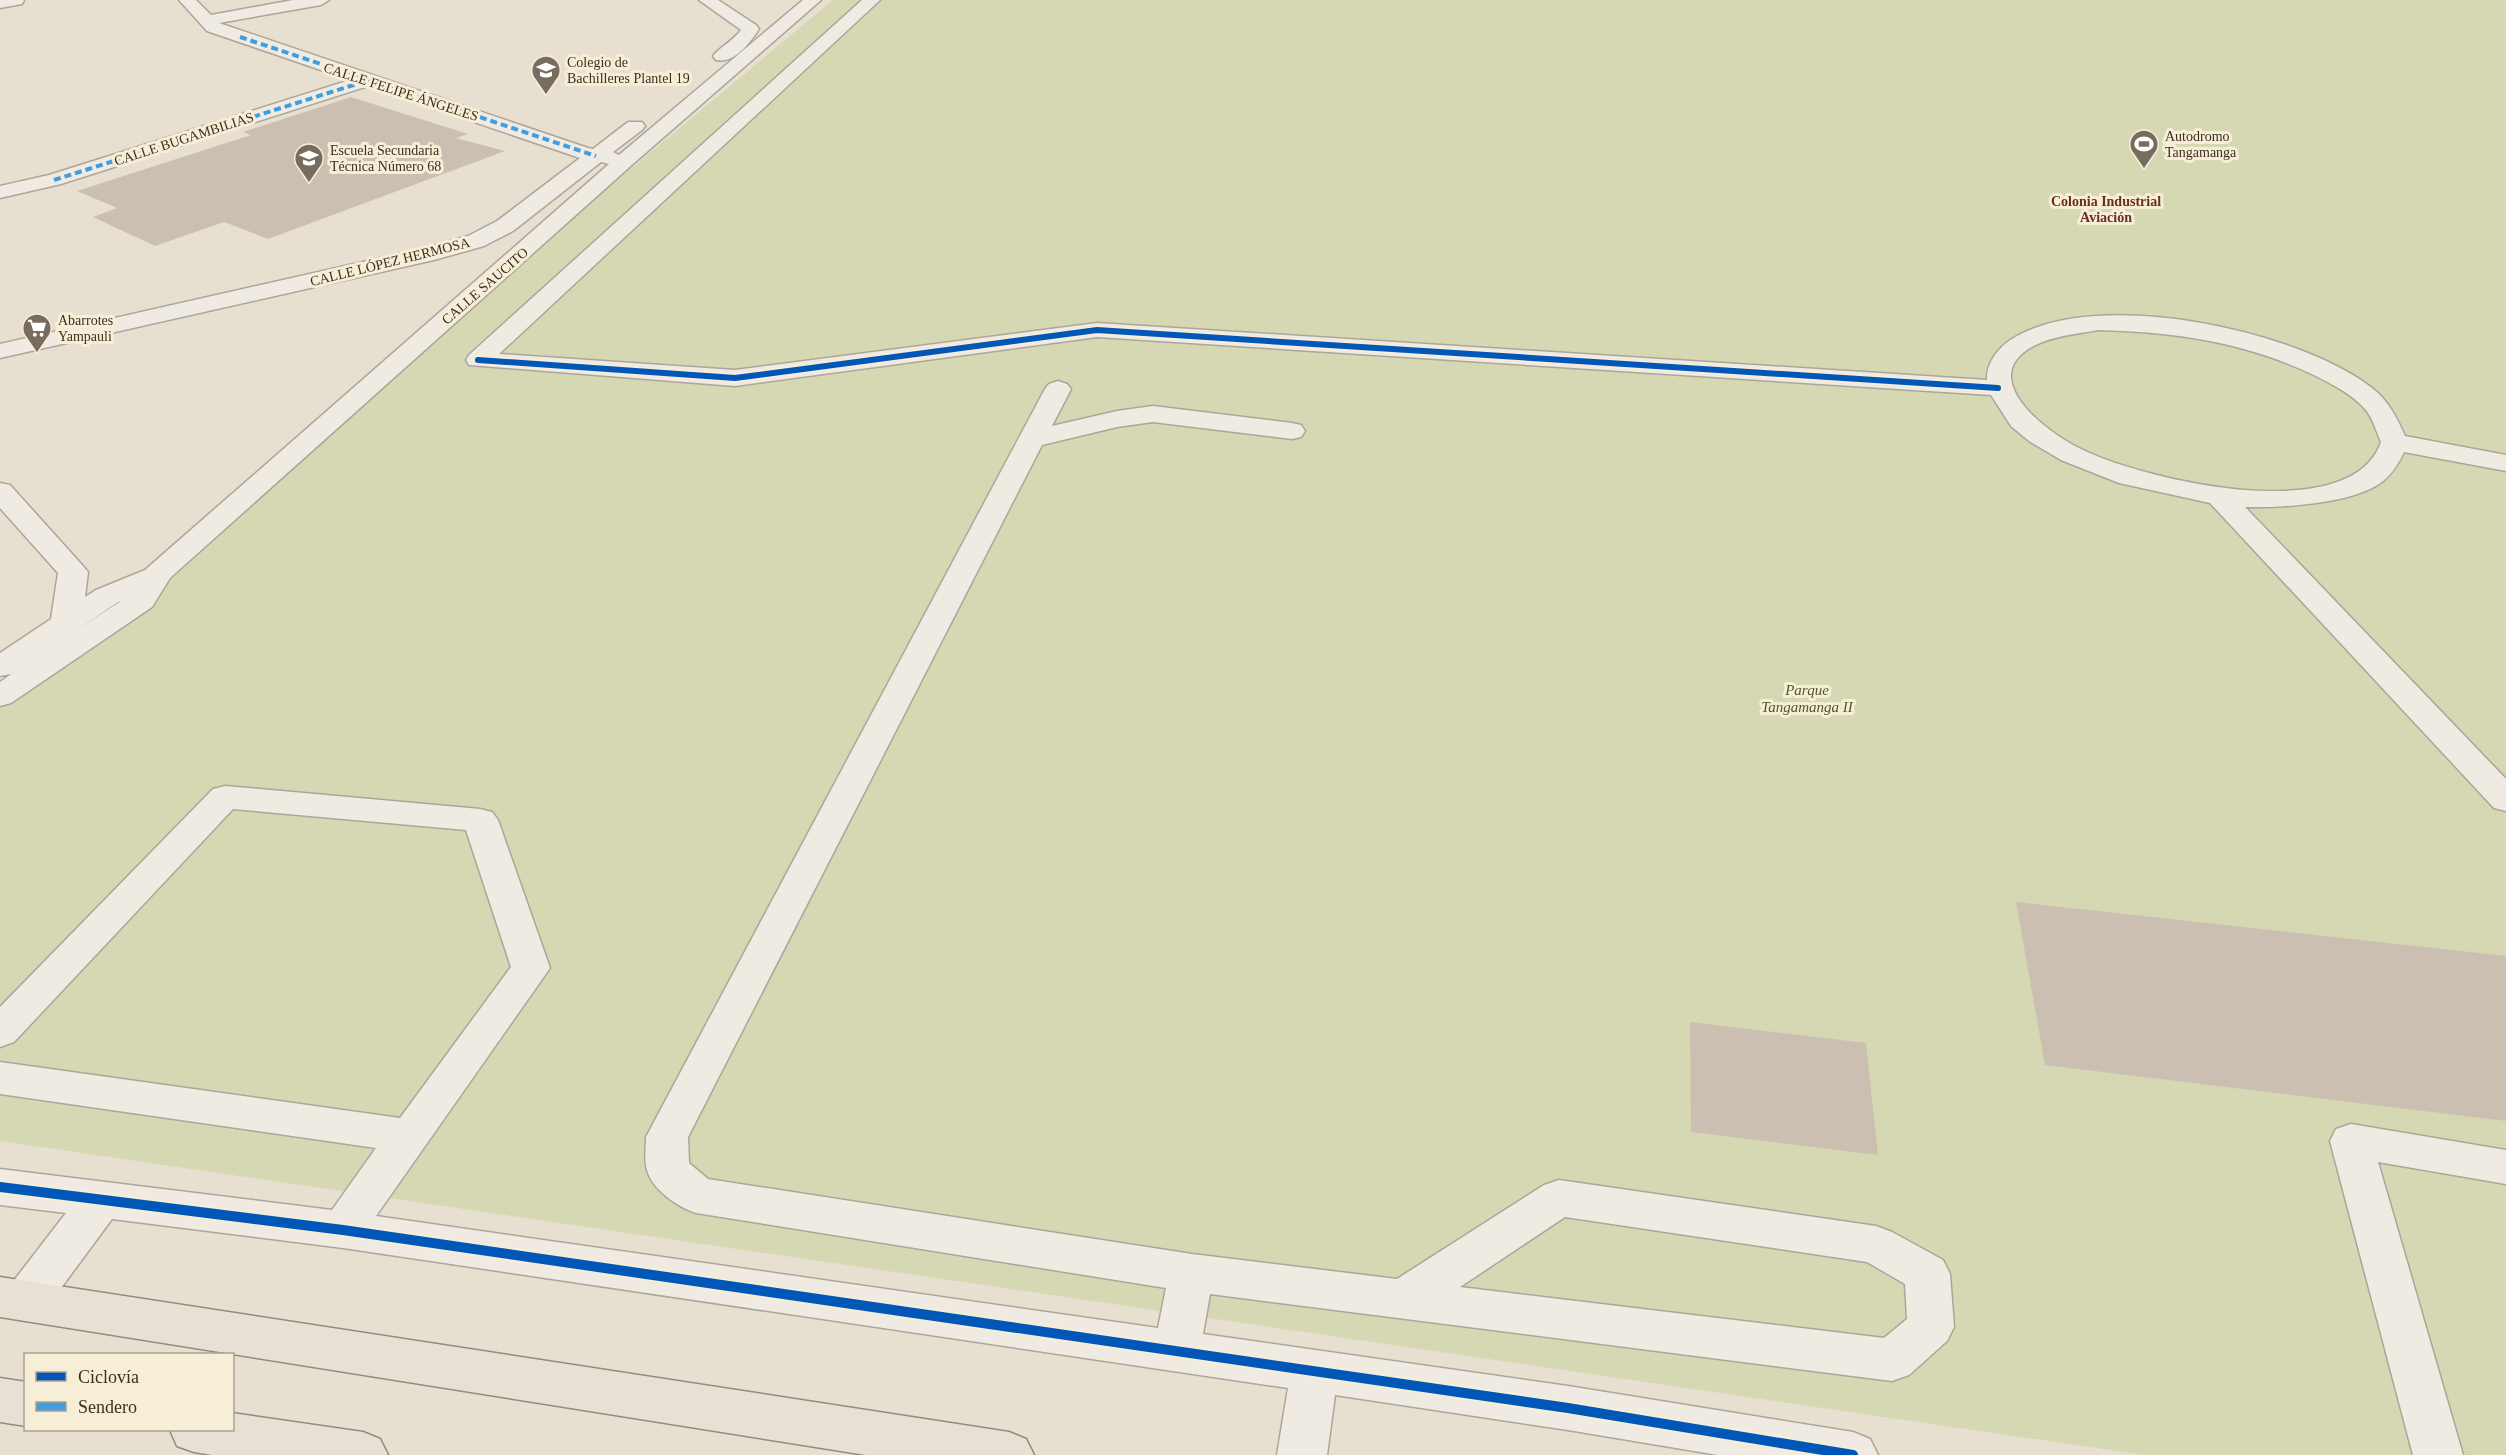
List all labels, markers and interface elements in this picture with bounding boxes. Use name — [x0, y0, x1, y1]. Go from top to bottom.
school or university icon: Colegio de Bachilleres Plantel 19 — [530, 54, 562, 96]
place label: Colegio de Bachilleres Plantel 19 — [567, 55, 690, 86]
street label: CALLE FELIPE ÁNGELES — [322, 59, 481, 124]
street label: CALLE BUGAMBILIAS — [112, 109, 256, 169]
sports icon: Autodromo Tangamanga — [2128, 128, 2160, 170]
place label: Autodromo Tangamanga — [2165, 129, 2237, 160]
school or university icon: Escuela Secundaria Técnica Número 68 — [293, 142, 325, 184]
place label: Escuela Secundaria Técnica Número 68 — [330, 143, 441, 174]
district label: Colonia Industrial Aviación — [2051, 194, 2161, 225]
street label: CALLE LÓPEZ HERMOSA — [308, 234, 472, 289]
street label: CALLE SAUCITO — [439, 245, 531, 327]
supermarket icon: Abarrotes Yampauli — [21, 312, 53, 354]
place label: Abarrotes Yampauli — [58, 313, 113, 344]
park label: Parque Tangamanga II — [1761, 682, 1854, 715]
legend — [24, 1353, 234, 1431]
text: Ciclovía — [78, 1367, 139, 1387]
text: Sendero — [78, 1397, 137, 1417]

